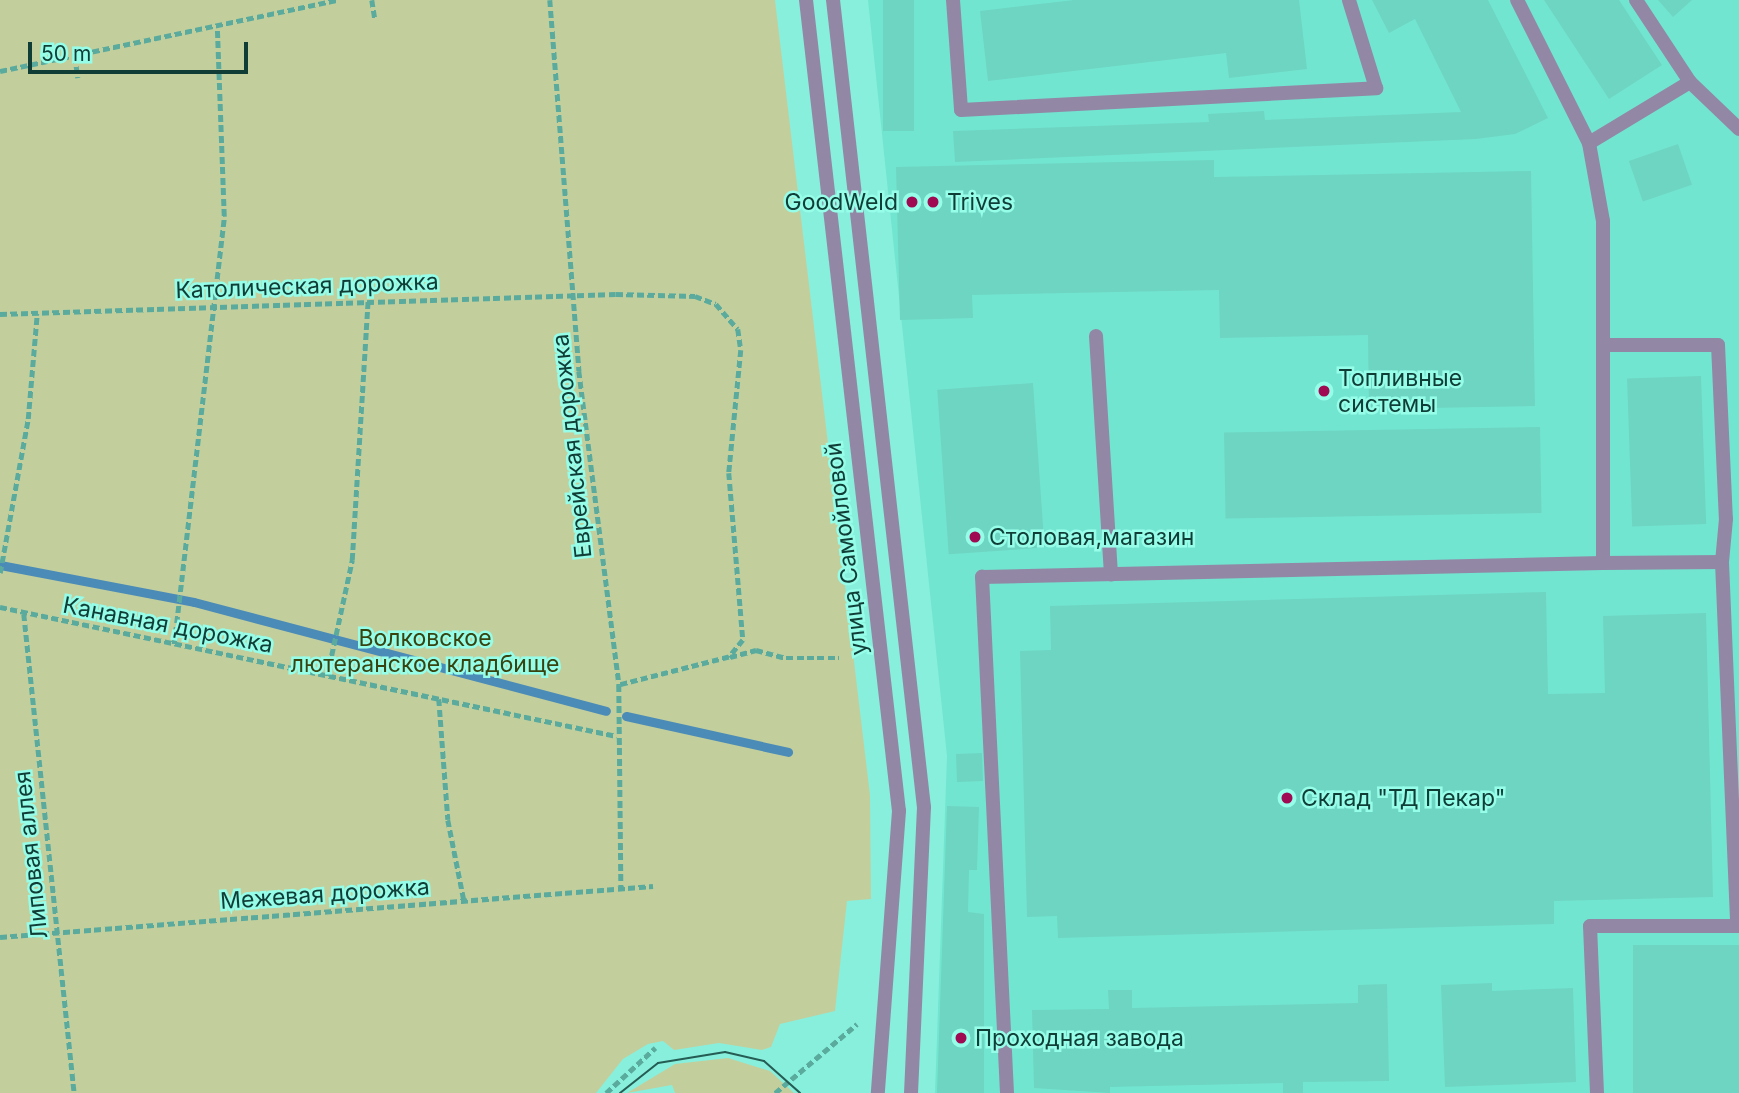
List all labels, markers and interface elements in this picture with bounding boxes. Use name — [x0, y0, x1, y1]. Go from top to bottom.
scale bar — [32, 28, 252, 72]
text: 50 m — [41, 41, 91, 66]
place label: GoodWeld — [785, 188, 898, 216]
place label: Trives — [947, 188, 1013, 216]
marker: GoodWeld — [904, 194, 920, 210]
marker: Trives — [925, 194, 941, 210]
street label: Католическая дорожка — [175, 268, 439, 304]
street label: Еврейская дорожка — [547, 333, 597, 559]
place label: Топливные системы — [1338, 364, 1462, 418]
marker: Топливные системы — [1316, 383, 1332, 399]
street label: улица Самойловой — [819, 441, 873, 657]
place label: Столовая,магазин — [989, 523, 1194, 551]
marker: Столовая,магазин — [967, 529, 983, 545]
street label: Канавная дорожка — [61, 591, 275, 659]
park label: Волковское лютеранское кладбище — [291, 624, 559, 678]
street label: Липовая аллея — [8, 770, 54, 940]
place label: Склад "ТД Пекар" — [1301, 784, 1505, 812]
marker: Склад "ТД Пекар" — [1279, 790, 1295, 806]
street label: Межевая дорожка — [219, 873, 431, 915]
place label: Проходная завода — [975, 1024, 1184, 1052]
marker: Проходная завода — [953, 1030, 969, 1046]

